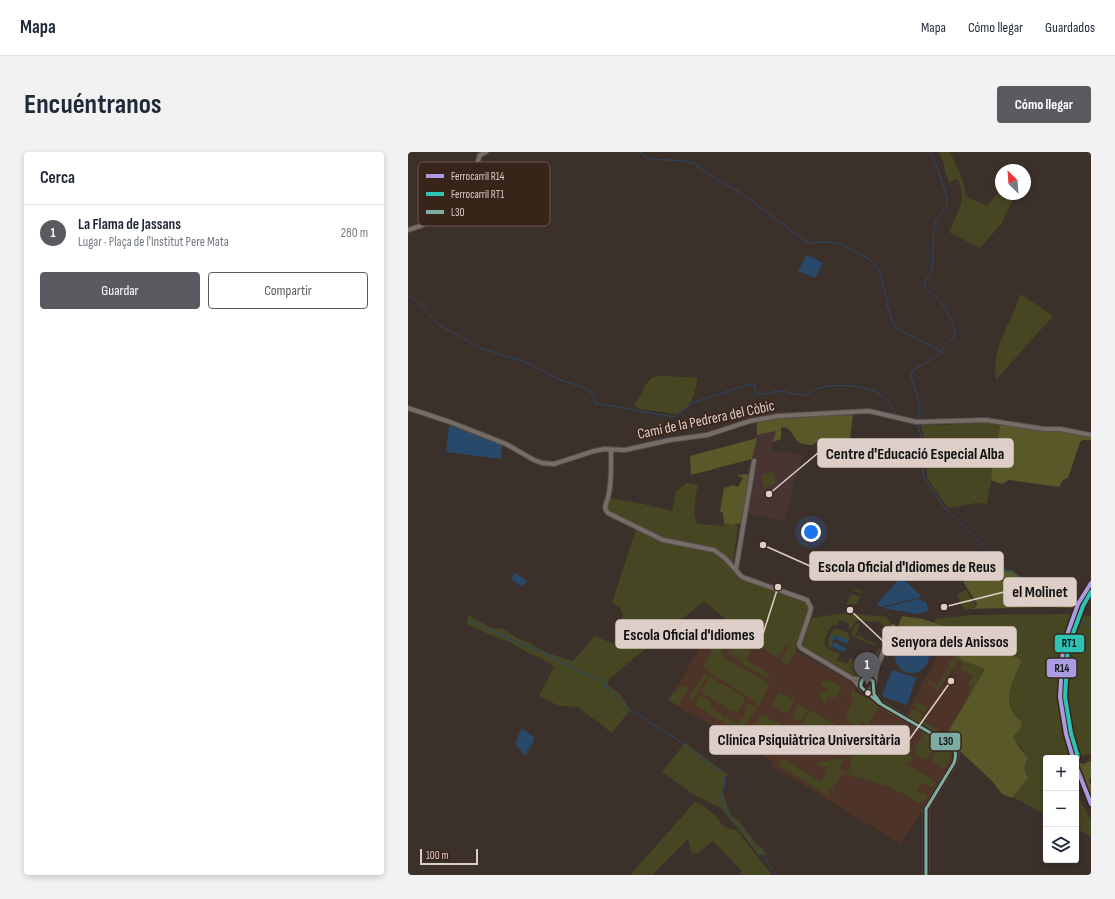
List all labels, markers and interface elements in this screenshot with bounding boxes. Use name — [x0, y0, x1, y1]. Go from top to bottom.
text: Mapa — [20, 16, 56, 39]
text: Mapa — [921, 19, 946, 36]
text: Cómo llegar — [968, 19, 1023, 36]
text: Guardados — [1045, 19, 1095, 36]
button: Cómo llegar — [997, 86, 1091, 123]
text: Encuéntranos — [24, 88, 162, 121]
legend — [418, 162, 550, 226]
north arrow — [995, 164, 1031, 200]
text: Cerca — [40, 168, 75, 188]
text: Ferrocarril R14 — [451, 170, 505, 183]
text: Ferrocarril RT1 — [451, 188, 504, 201]
text: L30 — [451, 206, 465, 219]
text: La Flama de Jassans — [78, 215, 181, 234]
text: 1 — [50, 225, 56, 241]
text: 280 m — [341, 225, 368, 241]
text: Lugar · Plaça de l'Institut Pere Mata — [78, 234, 229, 250]
button: Guardar — [40, 272, 200, 309]
button: Compartir — [208, 272, 368, 309]
street label: Camí de la Pedrera del Còbic — [636, 396, 776, 444]
callout: Centre d'Educació Especial Alba — [818, 439, 1013, 467]
text: Centre d'Educació Especial Alba — [826, 445, 1004, 464]
your location — [801, 522, 821, 542]
callout: Escola Oficial d'Idiomes de Reus — [810, 552, 1003, 580]
text: Escola Oficial d'Idiomes de Reus — [818, 558, 996, 577]
callout: el Molinet — [1004, 578, 1076, 606]
text: el Molinet — [1012, 583, 1068, 602]
callout: Escola Oficial d'Idiomes — [616, 620, 763, 648]
text: Escola Oficial d'Idiomes — [623, 626, 755, 645]
callout: Senyora dels Anissos — [883, 627, 1016, 655]
text: Senyora dels Anissos — [891, 633, 1009, 652]
line badge: RT1 — [1054, 634, 1085, 653]
text: RT1 — [1062, 637, 1077, 650]
pin: 1 — [854, 652, 880, 685]
line badge: R14 — [1046, 658, 1077, 678]
text: R14 — [1055, 662, 1069, 675]
unlabelled marker — [863, 688, 873, 698]
callout: Clínica Psiquiàtrica Universitària — [710, 726, 909, 754]
text: Clínica Psiquiàtrica Universitària — [717, 731, 901, 750]
line badge: L30 — [930, 732, 961, 751]
text: L30 — [939, 735, 953, 748]
map controls — [1043, 755, 1079, 863]
button: + — [1043, 755, 1079, 791]
button: − — [1043, 791, 1079, 827]
button: layers — [1043, 827, 1079, 863]
scale bar — [420, 847, 478, 866]
text: 100 m — [426, 849, 448, 862]

